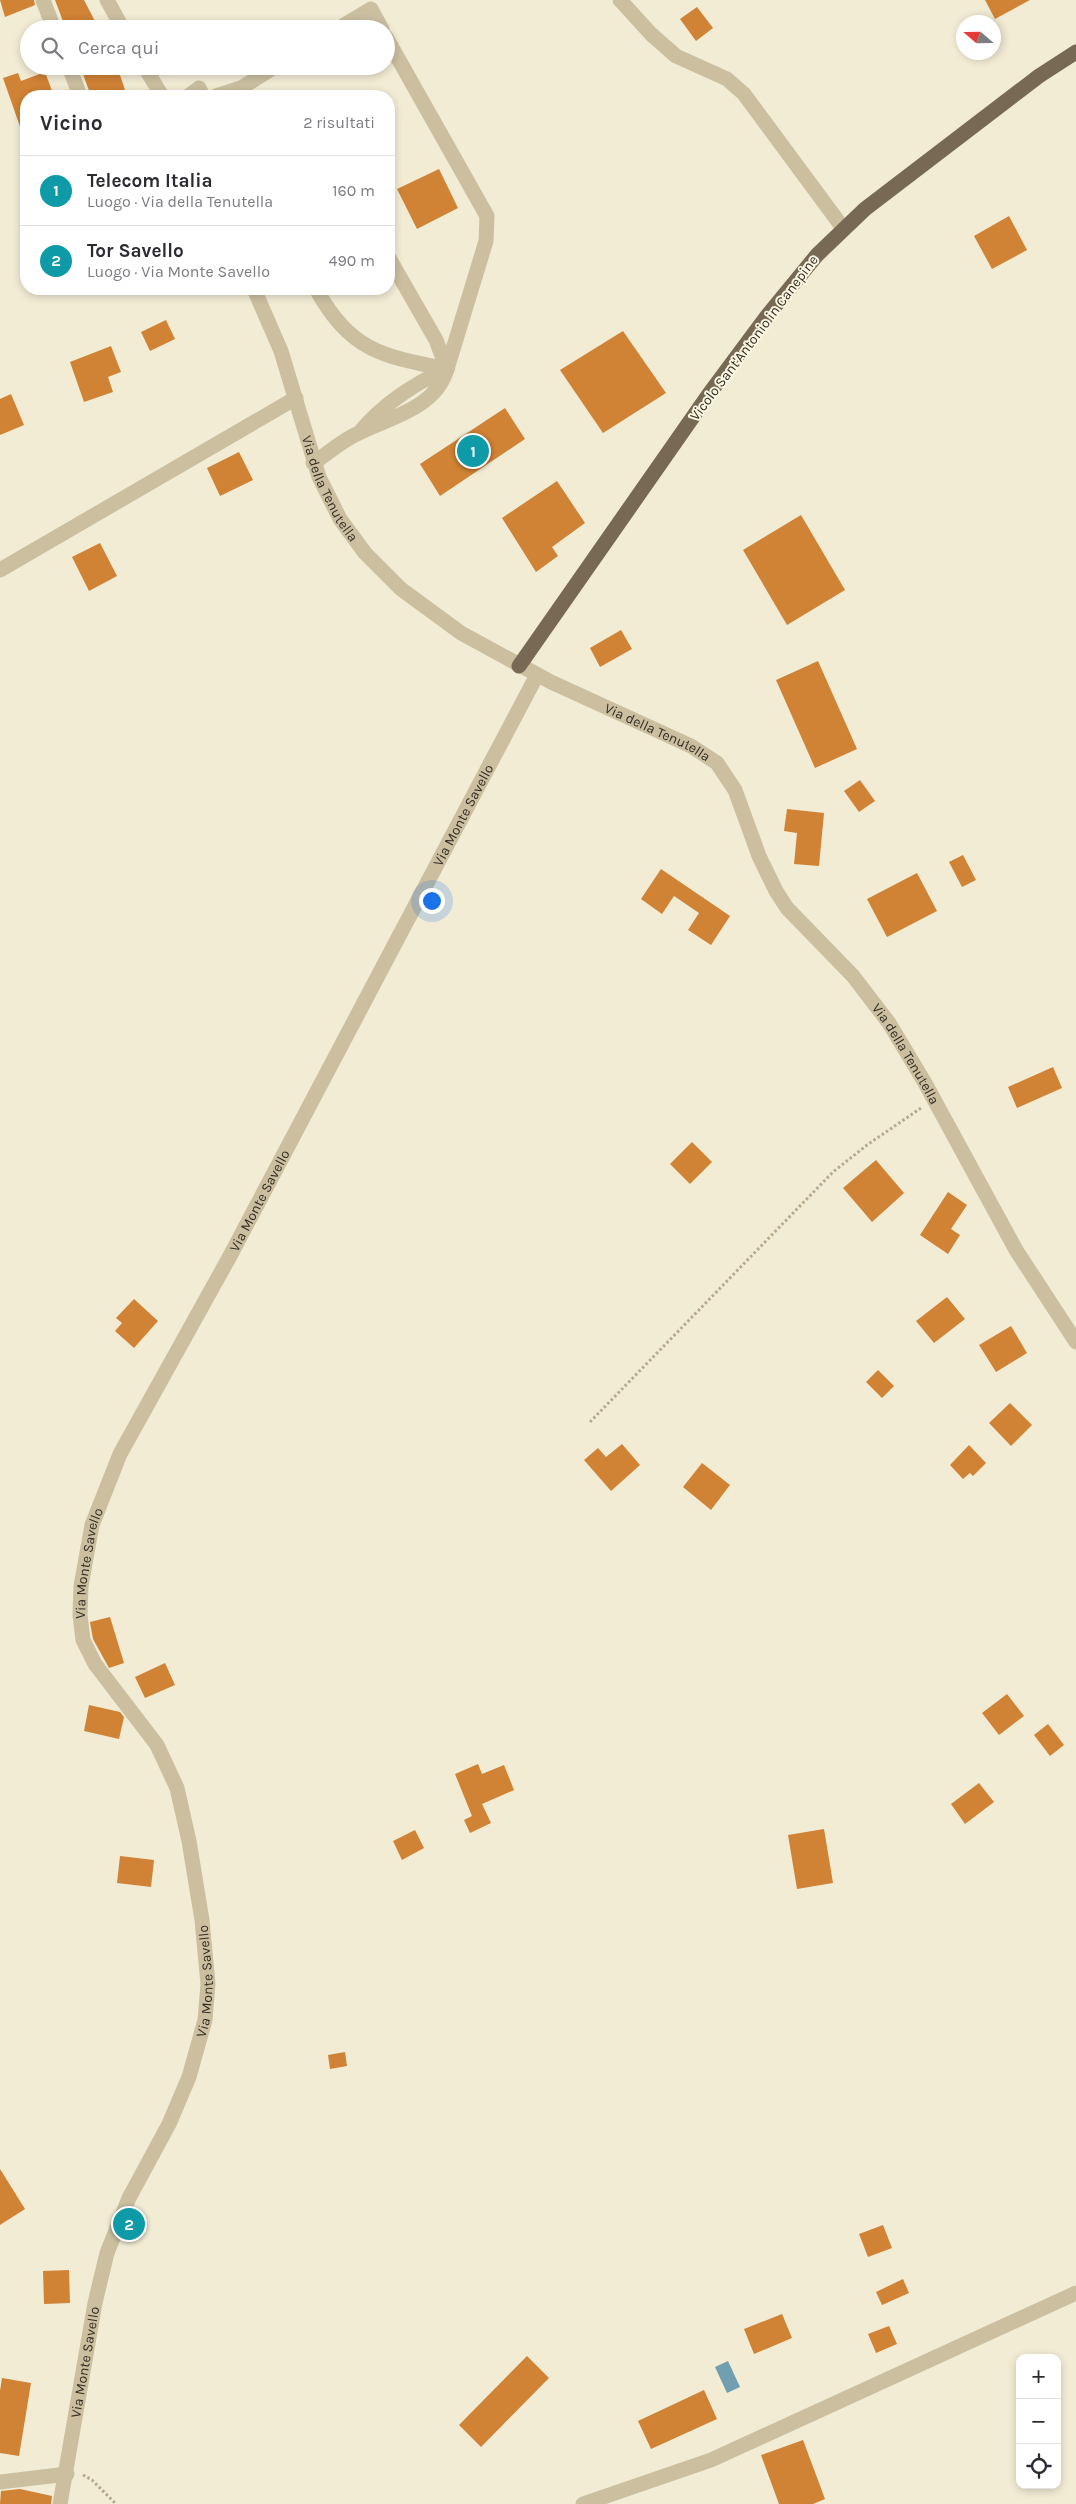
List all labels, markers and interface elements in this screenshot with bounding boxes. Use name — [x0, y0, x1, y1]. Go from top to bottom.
north arrow — [956, 15, 1001, 60]
search box — [20, 20, 395, 75]
icon: search — [38, 34, 66, 62]
text: Cerca qui — [78, 37, 159, 59]
text: Vicino — [40, 111, 103, 135]
text: 2 risultati — [303, 113, 375, 132]
text: Telecom Italia — [87, 170, 213, 192]
text: 1 — [53, 181, 59, 200]
text: 160 m — [332, 181, 375, 200]
text: Luogo · Via della Tenutella — [87, 192, 273, 211]
text: Tor Savello — [87, 240, 184, 262]
text: 2 — [51, 251, 61, 270]
text: 490 m — [329, 251, 375, 270]
street label: Vicolo Sant'Antonio in Canepine — [686, 252, 822, 424]
text: Luogo · Via Monte Savello — [87, 262, 270, 281]
pin: 1 — [457, 432, 489, 470]
street label: Via della Tenutella — [298, 433, 362, 545]
street label: Via della Tenutella — [602, 699, 714, 765]
street label: Via Monte Savello — [429, 761, 497, 869]
your location — [419, 888, 445, 914]
street label: Via della Tenutella — [868, 1000, 943, 1107]
street label: Via Monte Savello — [225, 1147, 293, 1254]
street label: Via Monte Savello — [71, 1505, 107, 1619]
street label: Via Monte Savello — [192, 1924, 217, 2039]
pin: 2 — [113, 2205, 145, 2243]
street label: Via Monte Savello — [67, 2305, 103, 2419]
map controls — [1016, 2354, 1061, 2489]
button: + — [1016, 2354, 1061, 2399]
button: − — [1016, 2399, 1061, 2444]
button: locate — [1016, 2444, 1061, 2489]

